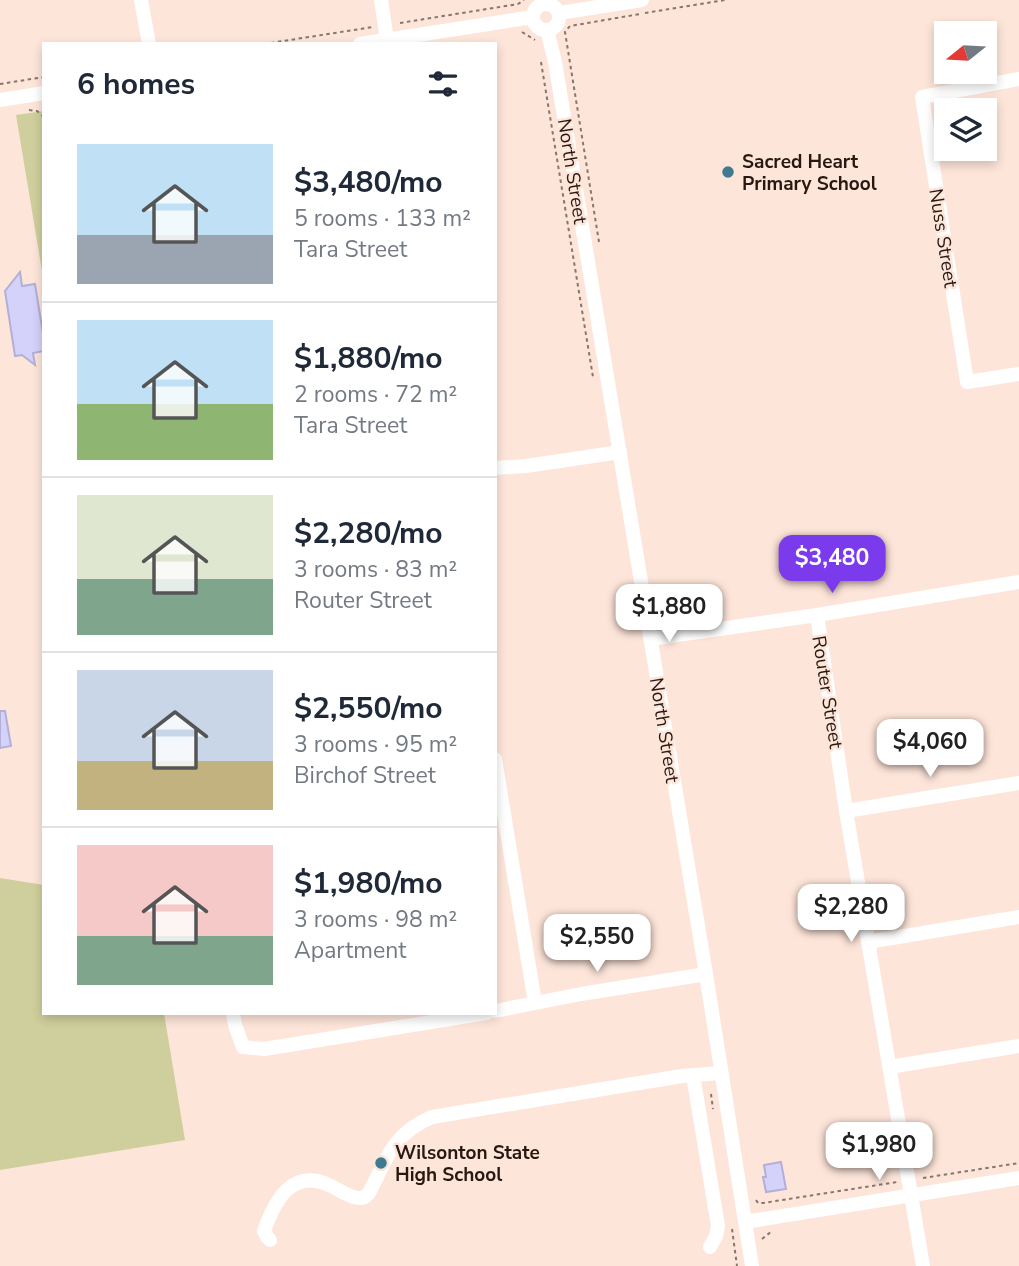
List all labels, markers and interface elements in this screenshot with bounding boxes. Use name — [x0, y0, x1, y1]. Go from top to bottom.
north arrow — [934, 21, 998, 84]
map controls — [934, 21, 997, 161]
text: 6 homes — [77, 64, 195, 105]
icon: filters — [424, 65, 462, 103]
button: layers — [934, 98, 997, 161]
street label: North Street — [551, 117, 593, 226]
place label: Sacred Heart Primary School — [742, 149, 877, 197]
text: $3,480/mo — [294, 162, 443, 203]
marker: Sacred Heart Primary School — [720, 164, 736, 180]
icon: home — [133, 172, 217, 256]
street label: Nuss Street — [922, 187, 964, 290]
text: 5 rooms · 133 m² — [294, 203, 471, 234]
text: Tara Street — [294, 234, 407, 265]
text: $1,880/mo — [294, 338, 443, 379]
icon: home — [133, 348, 217, 432]
text: 2 rooms · 72 m² — [294, 379, 457, 410]
text: Tara Street — [294, 410, 407, 441]
text: $2,280/mo — [294, 513, 443, 554]
icon: home — [133, 523, 217, 607]
pin: $3,480 — [775, 536, 889, 595]
text: $3,480 — [795, 542, 869, 573]
text: 3 rooms · 83 m² — [294, 554, 457, 585]
pin: $1,880 — [612, 584, 726, 644]
text: Router Street — [294, 585, 432, 616]
text: $1,880 — [632, 591, 706, 622]
street label: Router Street — [805, 634, 849, 751]
street label: North Street — [643, 676, 685, 785]
text: $2,550/mo — [294, 688, 443, 729]
icon: home — [133, 698, 217, 782]
pin: $4,060 — [873, 720, 987, 779]
text: $4,060 — [893, 726, 967, 757]
text: 3 rooms · 95 m² — [294, 729, 457, 760]
text: Birchof Street — [294, 760, 436, 791]
text: $1,980/mo — [294, 863, 443, 904]
icon: home — [133, 873, 217, 957]
pin: $2,280 — [794, 884, 908, 944]
text: $2,280 — [814, 891, 888, 922]
text: 3 rooms · 98 m² — [294, 904, 457, 935]
pin: $2,550 — [540, 914, 654, 974]
text: $2,550 — [560, 921, 634, 952]
text: Apartment — [294, 935, 406, 966]
pin: $1,980 — [822, 1122, 936, 1182]
text: $1,980 — [842, 1129, 916, 1160]
place label: Wilsonton State High School — [395, 1140, 540, 1188]
marker: Wilsonton State High School — [373, 1155, 389, 1171]

